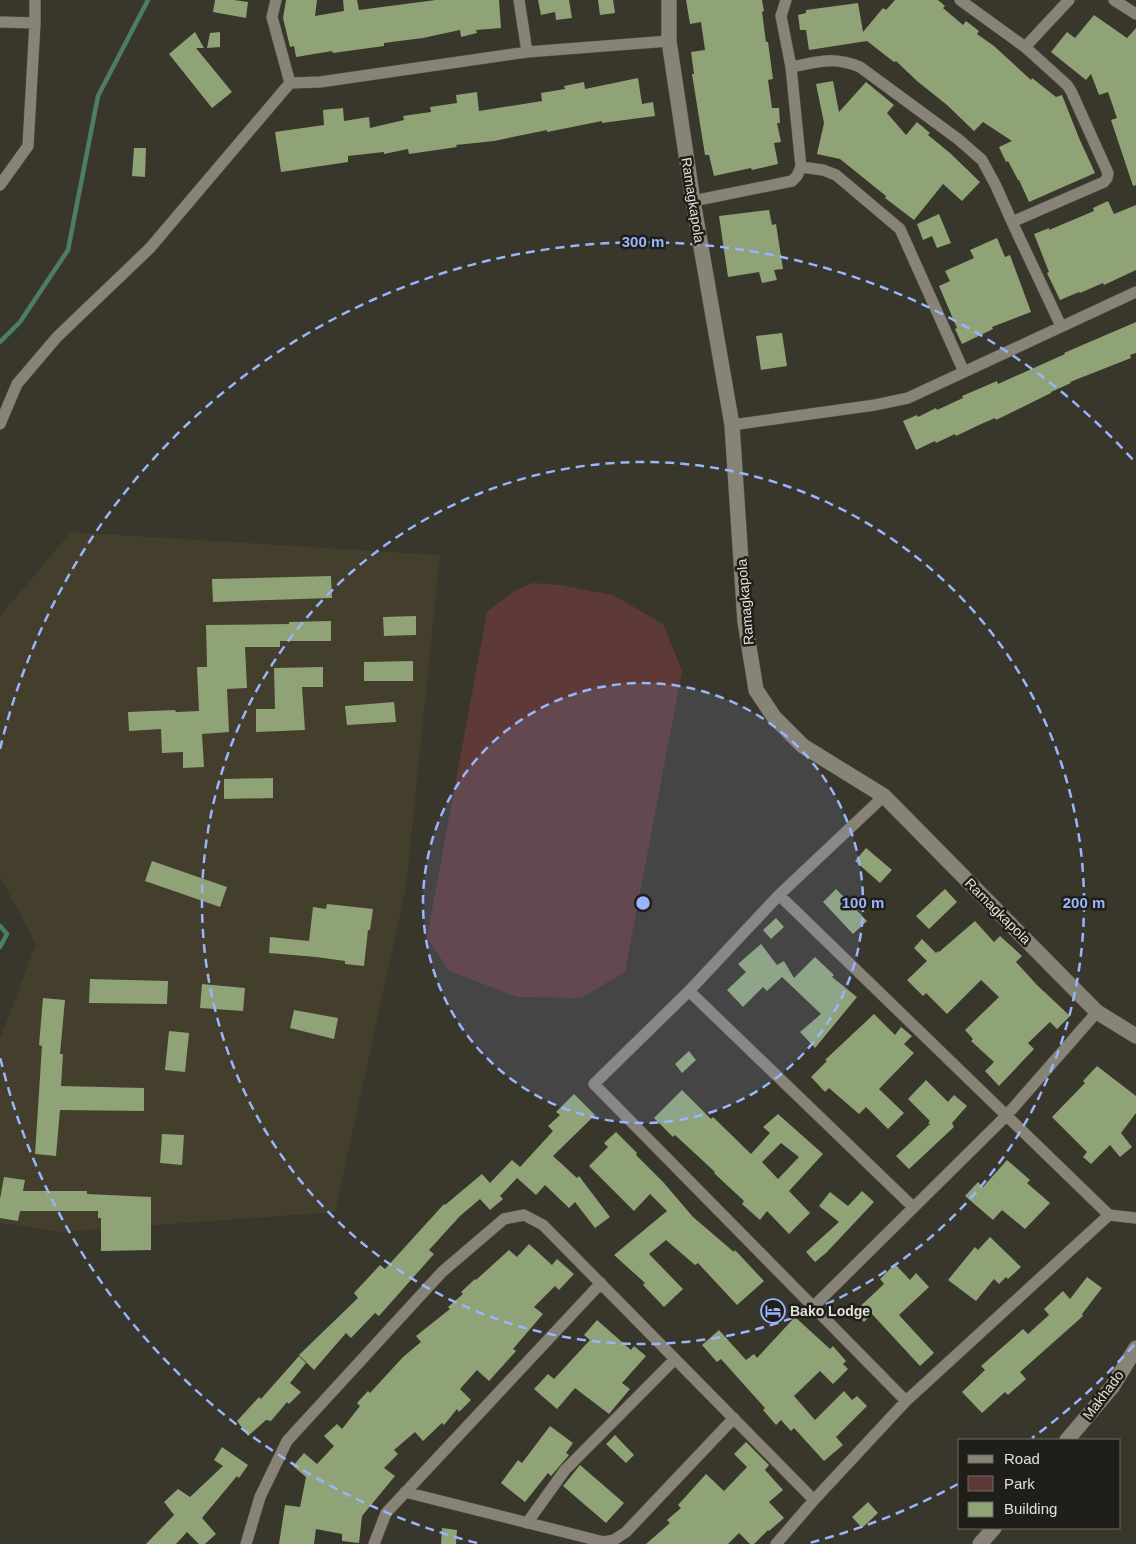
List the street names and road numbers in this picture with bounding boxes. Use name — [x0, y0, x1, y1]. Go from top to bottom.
street label: Ramagkapola — [678, 156, 708, 244]
street label: Ramagkapola — [733, 558, 757, 646]
street label: Ramagkapola — [962, 875, 1034, 947]
street label: Makhado — [1079, 1367, 1127, 1423]

